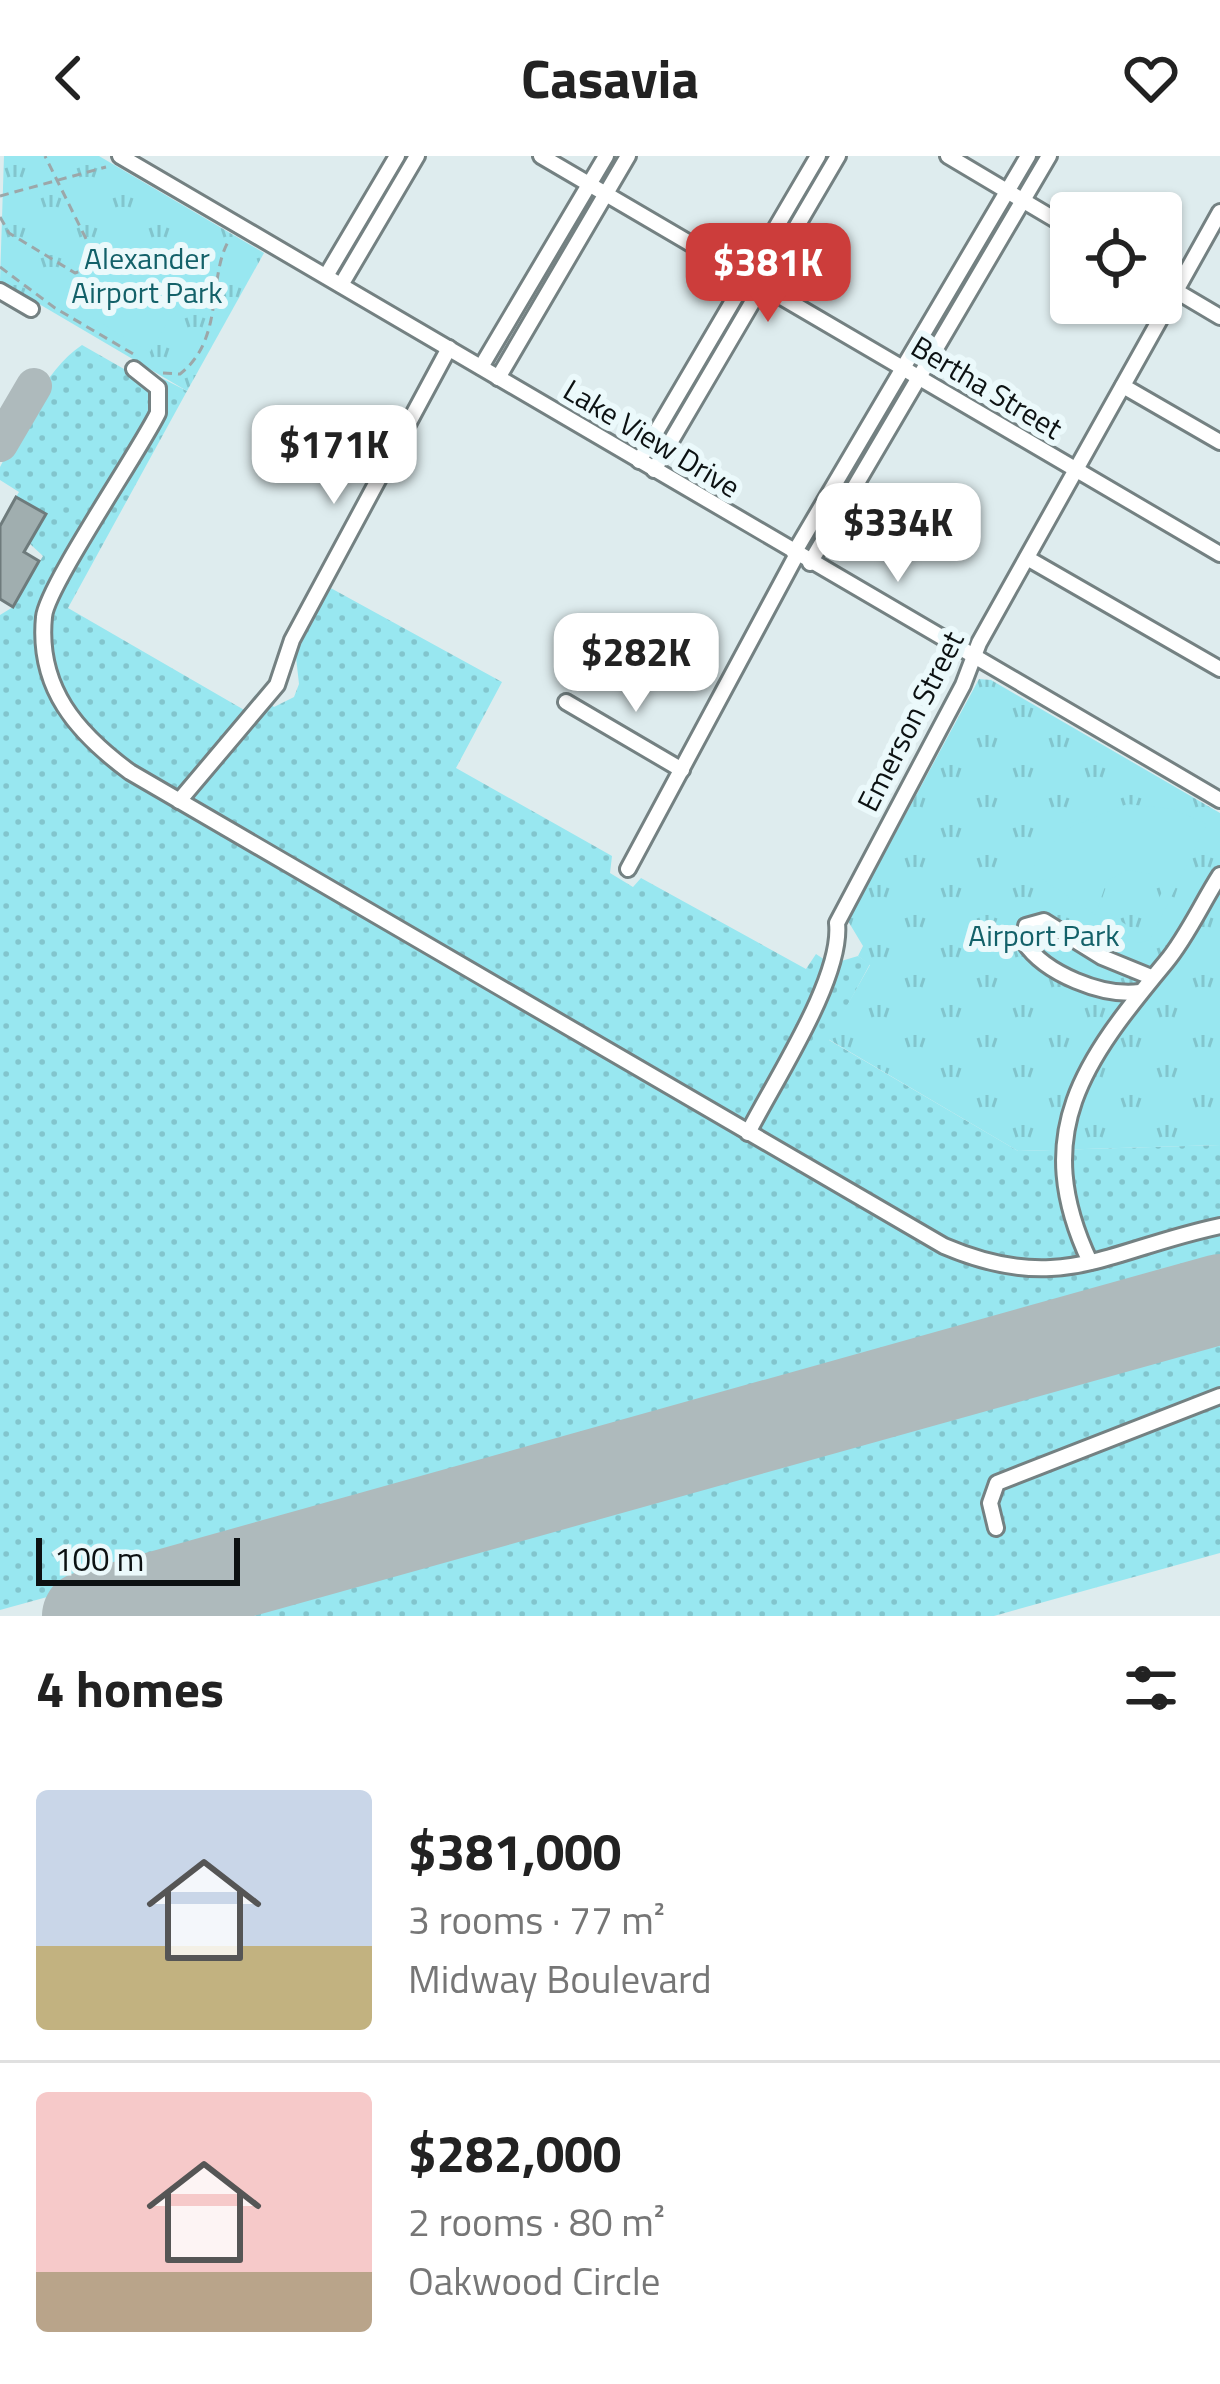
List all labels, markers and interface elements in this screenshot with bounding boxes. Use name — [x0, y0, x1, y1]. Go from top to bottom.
text: Casavia — [521, 37, 699, 119]
icon: back — [36, 45, 102, 111]
icon: heart — [1118, 45, 1184, 111]
map controls — [1050, 192, 1182, 324]
button: locate — [1050, 192, 1182, 324]
pin: $381K — [684, 223, 852, 325]
text: $381K — [713, 232, 823, 291]
park label: Alexander Airport Park — [71, 235, 223, 315]
street label: Bertha Street — [902, 324, 1072, 451]
street label: Lake View Drive — [555, 367, 749, 509]
pin: $171K — [250, 405, 418, 507]
text: $171K — [279, 414, 389, 473]
pin: $334K — [814, 483, 982, 585]
text: $334K — [843, 492, 953, 551]
pin: $282K — [552, 613, 720, 715]
text: $282K — [581, 622, 691, 681]
street label: Emerson Street — [845, 622, 975, 819]
park label: Airport Park — [968, 912, 1120, 958]
scale bar — [36, 1532, 240, 1585]
text: 100 m — [54, 1534, 144, 1584]
text: 4 homes — [36, 1649, 224, 1727]
icon: filters — [1118, 1655, 1184, 1721]
text: $381,000 — [408, 1812, 621, 1890]
icon: home — [132, 1838, 276, 1982]
text: 3 rooms · 77 m² — [408, 1890, 665, 1949]
text: Midway Boulevard — [408, 1949, 712, 2008]
text: $282,000 — [408, 2114, 621, 2192]
icon: home — [132, 2140, 276, 2284]
text: 2 rooms · 80 m² — [408, 2192, 665, 2251]
text: Oakwood Circle — [408, 2251, 660, 2310]

